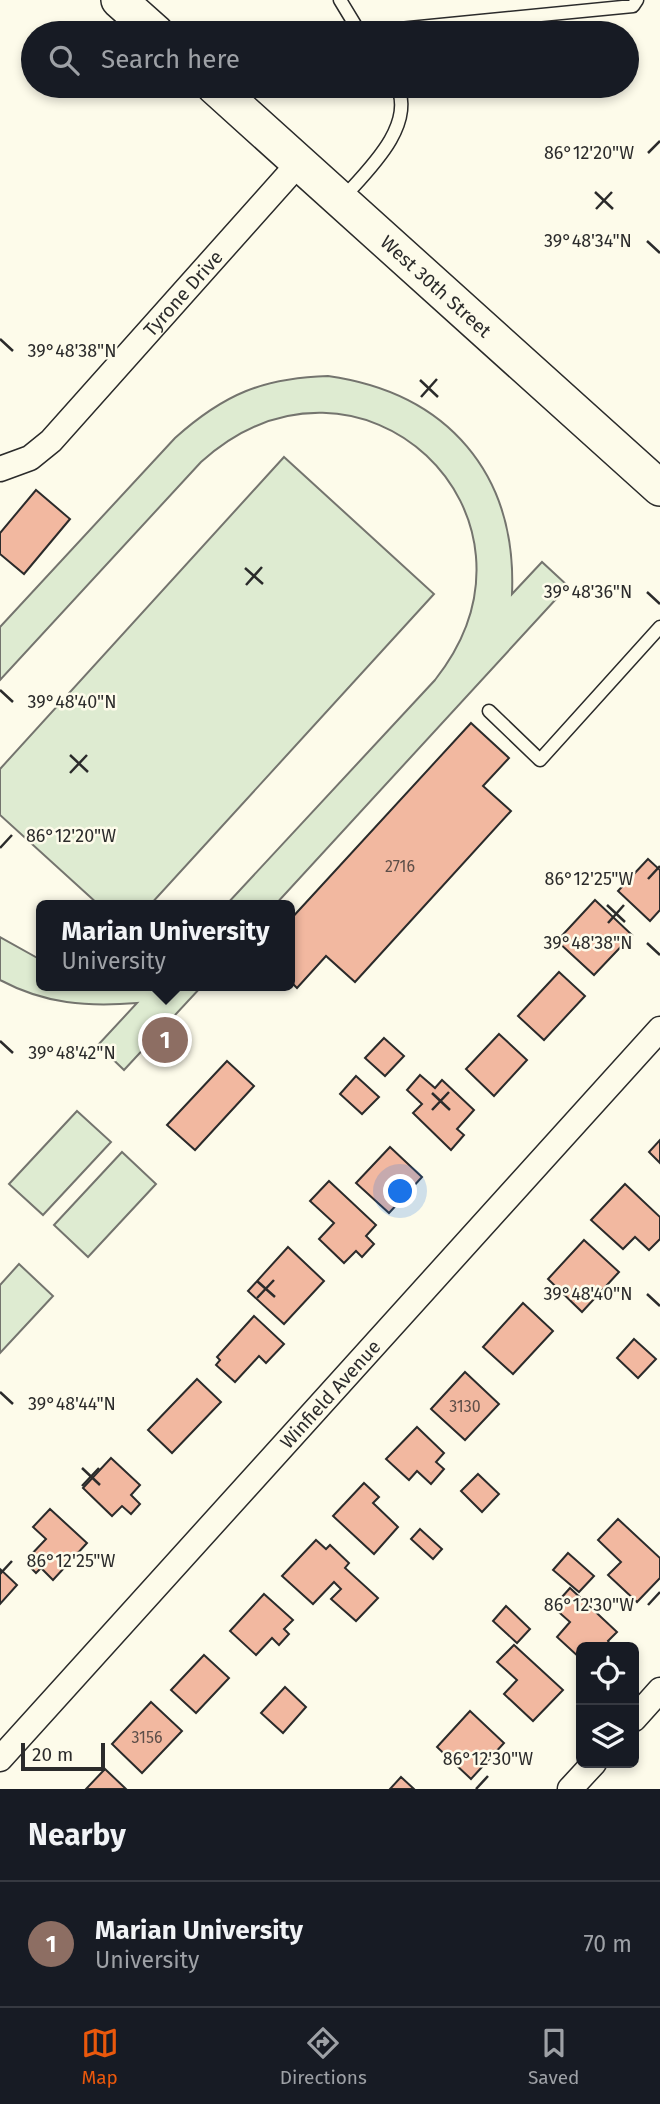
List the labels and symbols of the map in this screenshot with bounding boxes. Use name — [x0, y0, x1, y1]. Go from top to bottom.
text: 86°12'20"W — [544, 142, 634, 164]
street label: West 30th Street — [376, 230, 496, 342]
text: 39°48'34"N — [544, 230, 632, 252]
street label: Tyrone Drive — [138, 245, 227, 341]
text: 39°48'38"N — [28, 340, 116, 362]
text: 39°48'36"N — [544, 581, 632, 603]
text: 39°48'40"N — [28, 691, 117, 713]
text: 86°12'20"W — [26, 825, 116, 847]
house number: 2716 — [385, 857, 415, 876]
text: 86°12'25"W — [545, 868, 634, 890]
text: 39°48'38"N — [544, 932, 632, 954]
pin: 1 — [142, 1014, 188, 1066]
text: 39°48'42"N — [28, 1042, 116, 1064]
your location — [383, 1174, 417, 1208]
text: 39°48'40"N — [544, 1283, 633, 1305]
street label: Winfield Avenue — [275, 1335, 385, 1453]
text: 39°48'44"N — [28, 1393, 116, 1415]
house number: 3130 — [449, 1397, 481, 1416]
text: 86°12'25"W — [27, 1550, 116, 1572]
text: 86°12'30"W — [544, 1594, 634, 1616]
house number: 3156 — [131, 1728, 163, 1747]
scale bar — [21, 1740, 105, 1772]
text: 86°12'30"W — [443, 1748, 533, 1770]

